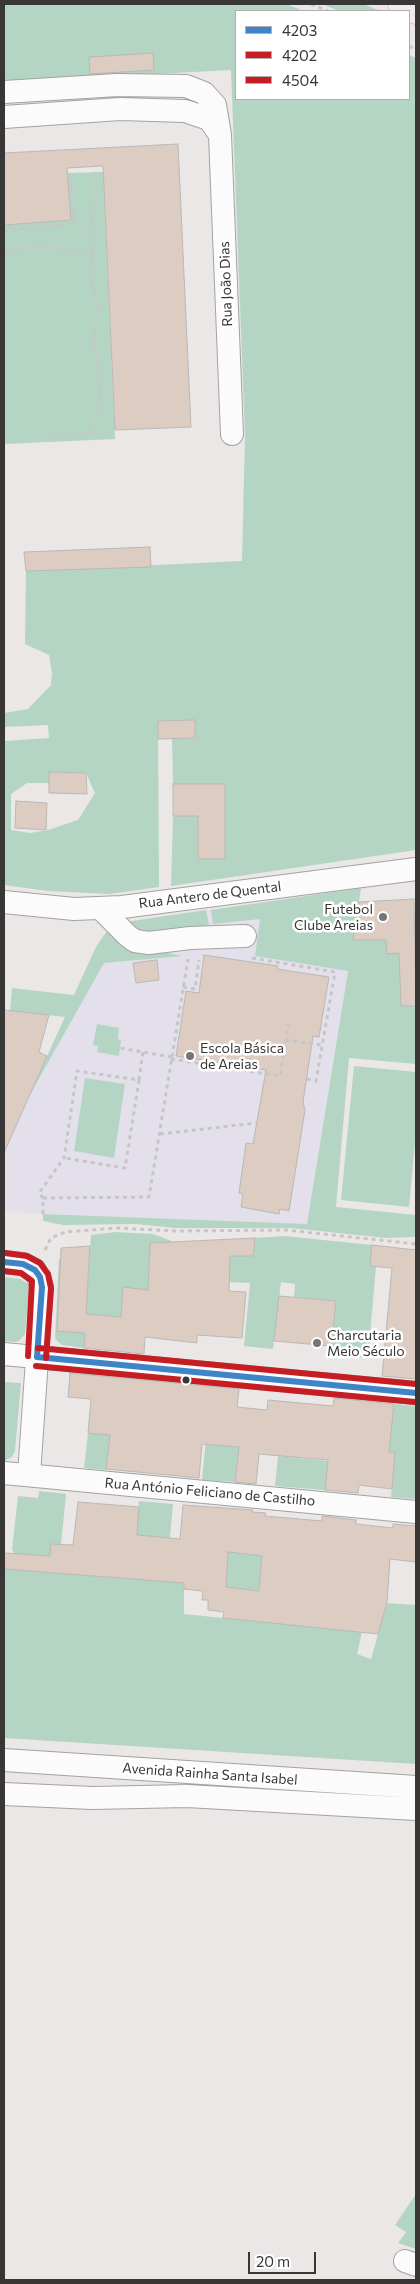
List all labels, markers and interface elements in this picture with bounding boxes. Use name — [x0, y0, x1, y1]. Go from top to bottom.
legend — [235, 10, 410, 100]
text: 4203 — [282, 21, 317, 39]
text: 4202 — [282, 46, 317, 64]
text: 4504 — [282, 71, 318, 89]
street label: Rua João Dias — [216, 241, 236, 327]
street label: Rua Antero de Quental — [138, 878, 282, 912]
place label: Futebol Clube Areias — [294, 901, 373, 934]
marker: Futebol Clube Areias — [377, 911, 389, 923]
place label: Escola Básica de Areias — [200, 1040, 284, 1072]
marker: Escola Básica de Areias — [184, 1050, 196, 1062]
place label: Charcutaria Meio Século — [327, 1327, 405, 1360]
marker: Charcutaria Meio Século — [311, 1337, 323, 1349]
unlabelled marker — [181, 1375, 191, 1385]
street label: Rua António Feliciano de Castilho — [104, 1474, 316, 1510]
street label: Avenida Rainha Santa Isabel — [122, 1759, 298, 1789]
scale bar — [250, 2242, 318, 2274]
text: 20 m — [256, 2252, 290, 2270]

